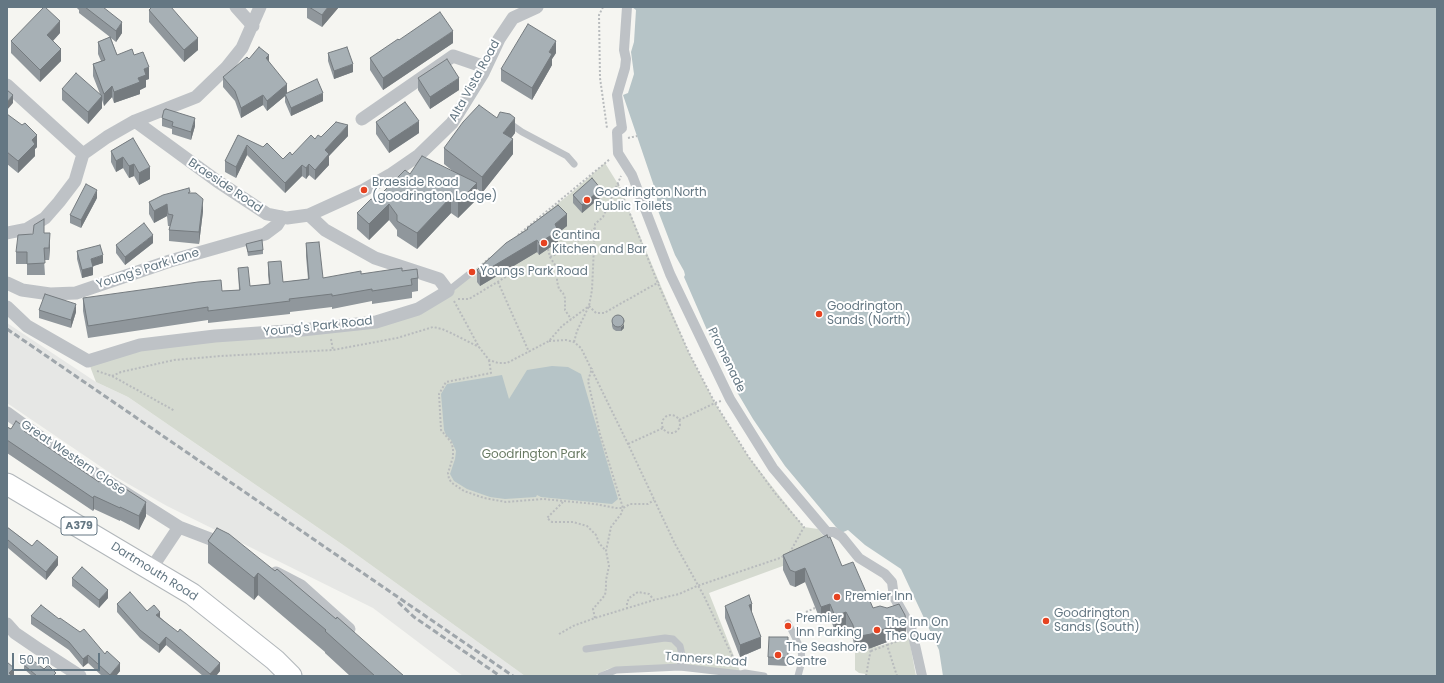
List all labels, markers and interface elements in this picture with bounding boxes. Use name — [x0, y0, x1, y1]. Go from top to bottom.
street label: Alta Vista Road — [447, 38, 503, 124]
street label: Braeside Road — [185, 156, 265, 216]
place label: Braeside Road (goodrington Lodge) — [372, 176, 497, 204]
marker: Braeside Road (goodrington Lodge) — [359, 185, 369, 195]
place label: Goodrington North Public Toilets — [595, 186, 707, 214]
marker: Goodrington North Public Toilets — [582, 195, 592, 205]
place label: Cantina Kitchen and Bar — [552, 229, 647, 257]
marker: Cantina Kitchen and Bar — [539, 238, 549, 248]
street label: Young's Park Lane — [95, 246, 201, 292]
place label: Youngs Park Road — [480, 265, 588, 279]
marker: Youngs Park Road — [467, 267, 477, 277]
place label: Goodrington Sands (North) — [827, 300, 911, 328]
marker: Goodrington Sands (North) — [814, 309, 824, 319]
street label: Young's Park Road — [263, 314, 373, 340]
street label: Promenade — [704, 325, 748, 395]
street label: Great Western Close — [18, 418, 128, 498]
park label: Goodrington Park — [482, 448, 586, 462]
road number: A379 — [61, 517, 97, 535]
street label: Dartmouth Road — [108, 540, 200, 604]
place label: Premier Inn — [845, 590, 913, 604]
marker: Premier Inn — [832, 592, 842, 602]
place label: Goodrington Sands (South) — [1054, 607, 1140, 635]
place label: Premier Inn Parking — [796, 612, 862, 640]
place label: The Inn On The Quay — [885, 616, 948, 644]
marker: Goodrington Sands (South) — [1041, 616, 1051, 626]
marker: Premier Inn Parking — [783, 621, 793, 631]
marker: The Inn On The Quay — [872, 625, 882, 635]
place label: The Seashore Centre — [786, 641, 867, 669]
scale bar — [14, 645, 102, 671]
street label: Tanners Road — [664, 650, 748, 670]
marker: The Seashore Centre — [773, 650, 783, 660]
text: 50 m — [19, 651, 50, 668]

